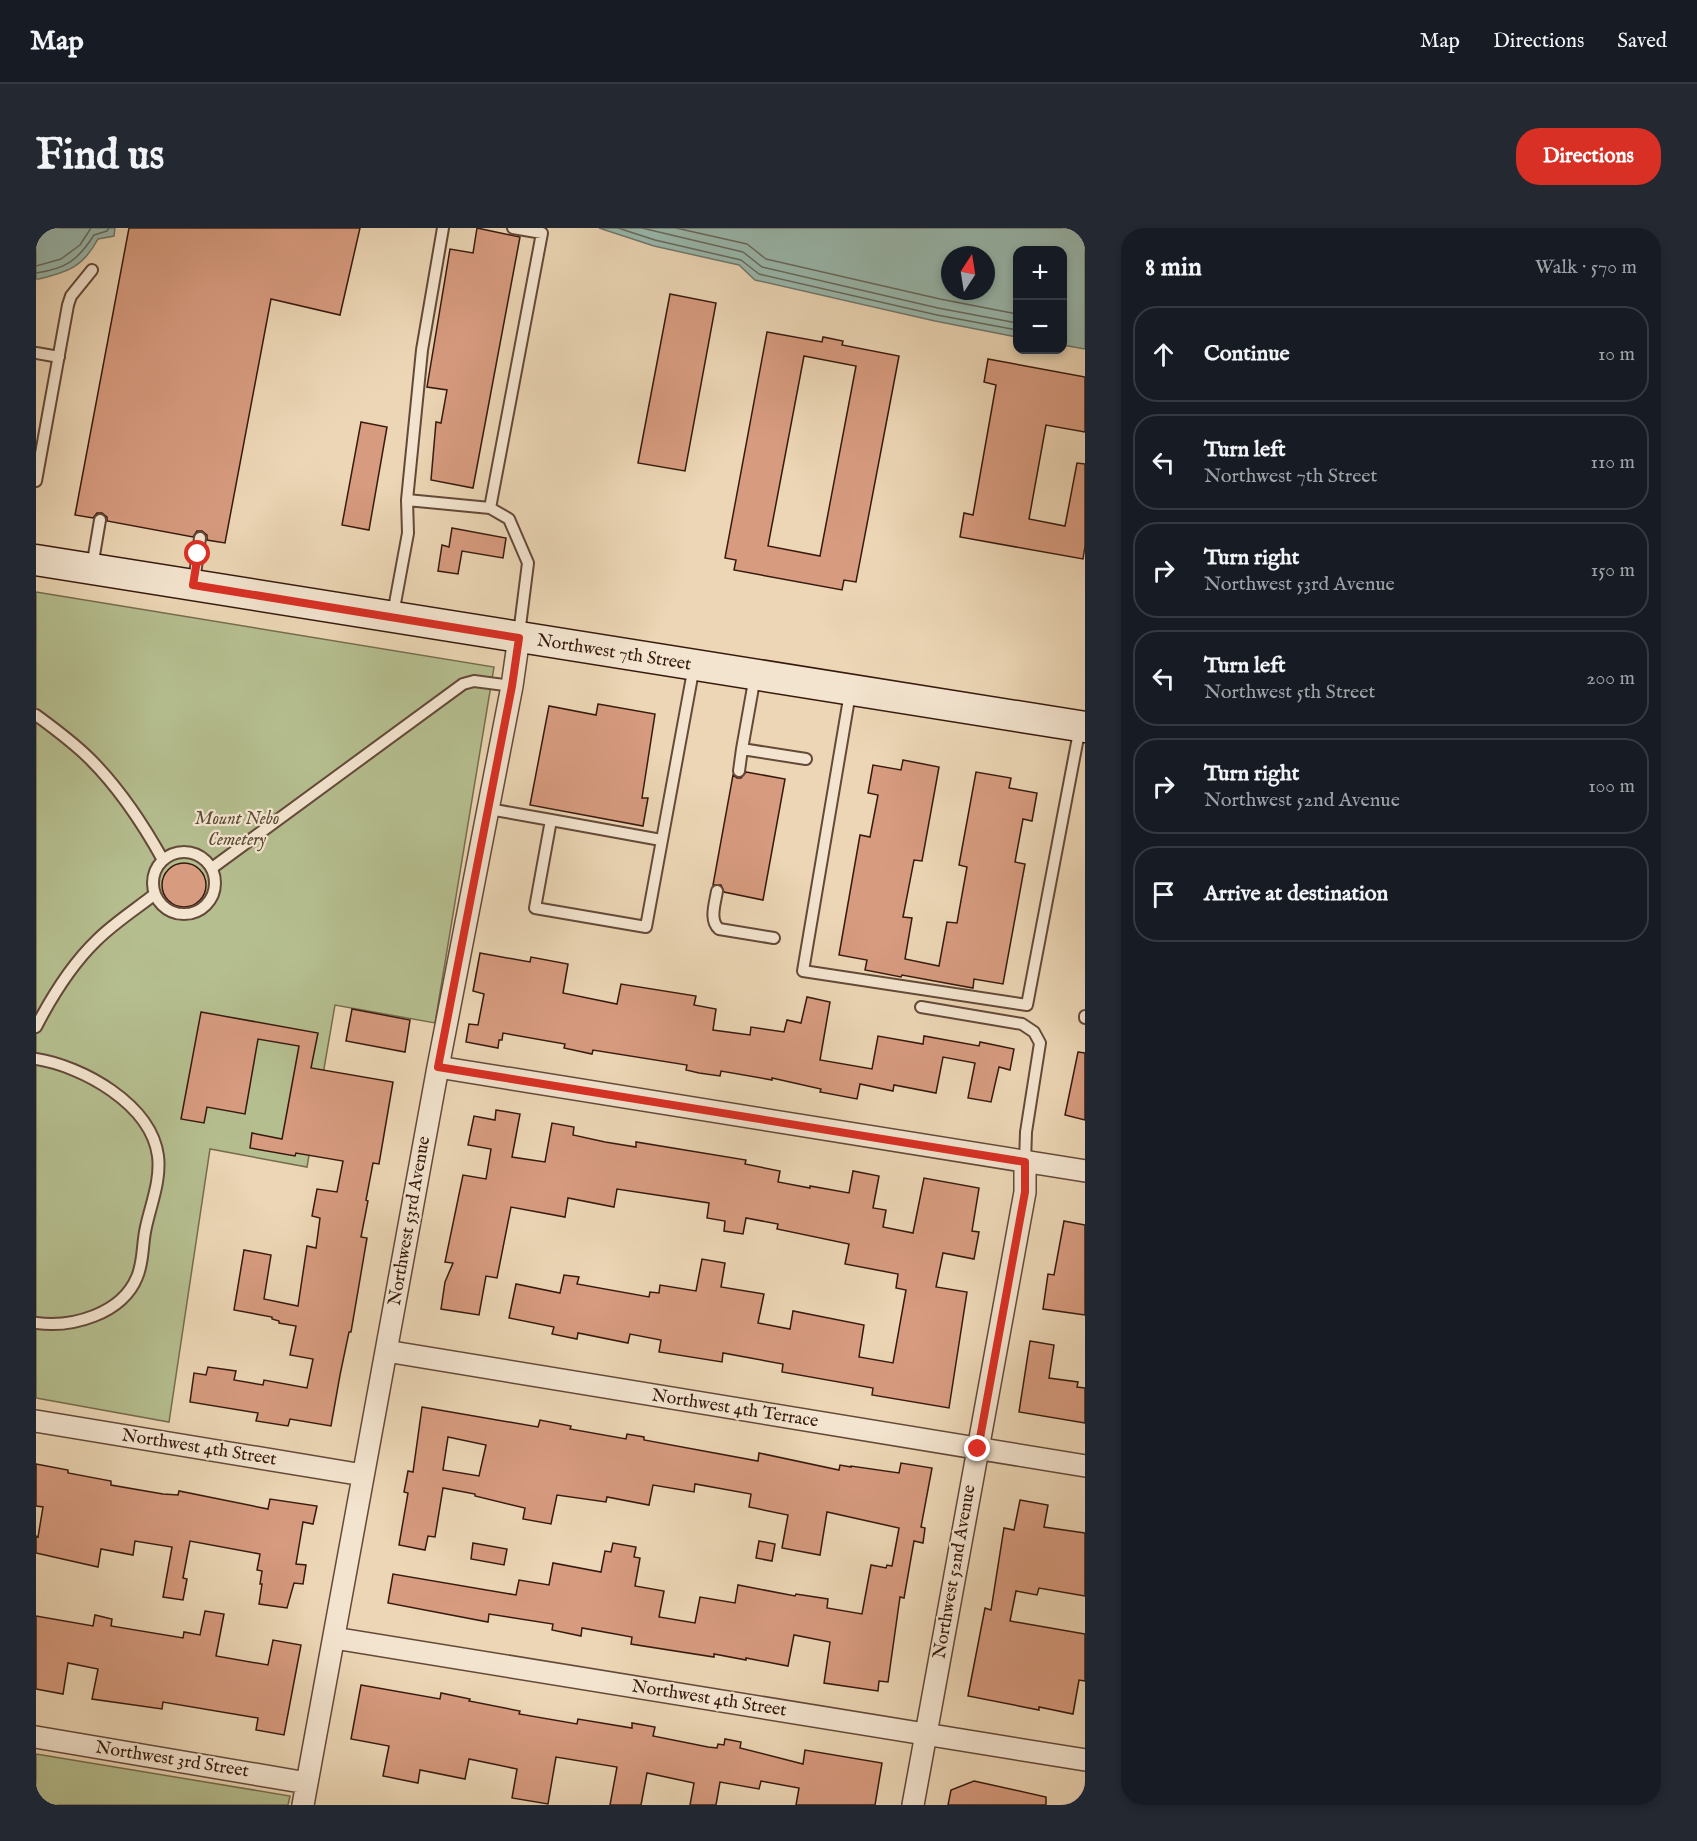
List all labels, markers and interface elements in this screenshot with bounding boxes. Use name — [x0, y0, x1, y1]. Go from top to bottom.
text: Map — [30, 24, 84, 59]
text: Map — [1420, 28, 1460, 55]
text: Directions — [1493, 28, 1584, 55]
text: Saved — [1617, 28, 1667, 55]
button: Directions — [1516, 128, 1661, 185]
text: Find us — [36, 130, 164, 183]
north arrow — [941, 246, 995, 300]
map controls — [1013, 246, 1067, 354]
button: + — [1013, 246, 1067, 300]
text: 8 min — [1145, 251, 1202, 284]
text: Walk · 570 m — [1535, 255, 1637, 280]
button: − — [1013, 300, 1067, 354]
icon: ahead — [1147, 338, 1180, 371]
text: Continue — [1204, 340, 1290, 368]
text: 10 m — [1598, 342, 1635, 367]
text: Turn left — [1204, 436, 1286, 464]
icon: left — [1147, 446, 1180, 479]
text: 110 m — [1591, 450, 1635, 475]
text: Northwest 7th Street — [1204, 464, 1377, 489]
route start — [184, 540, 210, 566]
text: Turn right — [1204, 544, 1299, 572]
icon: right — [1147, 554, 1180, 587]
text: 150 m — [1591, 558, 1635, 583]
text: Northwest 53rd Avenue — [1204, 572, 1395, 597]
street label: Northwest 7th Street — [535, 629, 693, 677]
text: Turn left — [1204, 652, 1286, 680]
icon: left — [1147, 662, 1180, 695]
text: 200 m — [1586, 666, 1635, 691]
text: Northwest 5th Street — [1204, 680, 1375, 705]
text: Turn right — [1204, 760, 1299, 788]
icon: right — [1147, 770, 1180, 803]
text: 100 m — [1588, 774, 1635, 799]
text: Northwest 52nd Avenue — [1204, 788, 1400, 813]
park label: Mount Nebo Cemetery — [195, 808, 279, 852]
icon: arrive — [1147, 878, 1180, 911]
text: Arrive at destination — [1204, 880, 1388, 908]
street label: Northwest 53rd Avenue — [384, 1134, 436, 1308]
street label: Northwest 4th Terrace — [650, 1384, 820, 1434]
street label: Northwest 4th Street — [120, 1424, 278, 1472]
route end — [964, 1435, 990, 1461]
street label: Northwest 52nd Avenue — [928, 1483, 982, 1661]
street label: Northwest 4th Street — [630, 1675, 788, 1723]
street label: Northwest 3rd Street — [94, 1737, 250, 1783]

